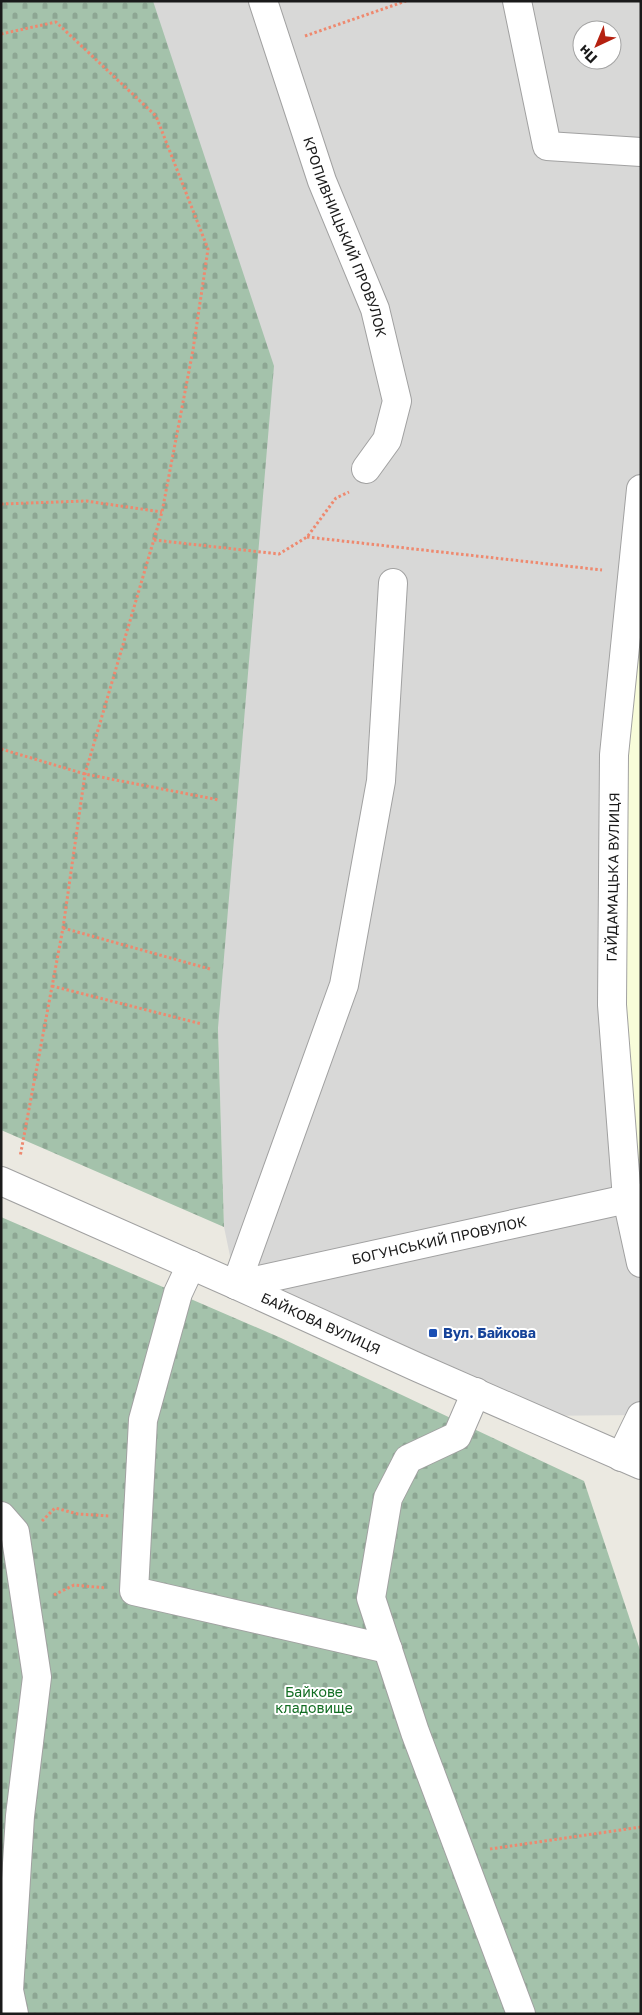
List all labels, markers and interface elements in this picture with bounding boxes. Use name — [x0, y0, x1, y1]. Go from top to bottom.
north arrow — [572, 20, 622, 70]
text: Пн — [575, 42, 600, 67]
street label: КРОПИВНИЦЬКИЙ ПРОВУЛОК — [300, 134, 390, 339]
street label: ГАЙДАМАЦЬКА ВУЛИЦЯ — [603, 792, 622, 962]
street label: БОГУНСЬКИЙ ПРОВУЛОК — [350, 1212, 528, 1267]
street label: БАЙКОВА ВУЛИЦЯ — [258, 1288, 383, 1357]
place label: Вул. Байкова — [443, 1324, 536, 1341]
marker: Вул. Байкова — [427, 1327, 439, 1339]
park label: Байкове кладовище — [275, 1683, 353, 1716]

